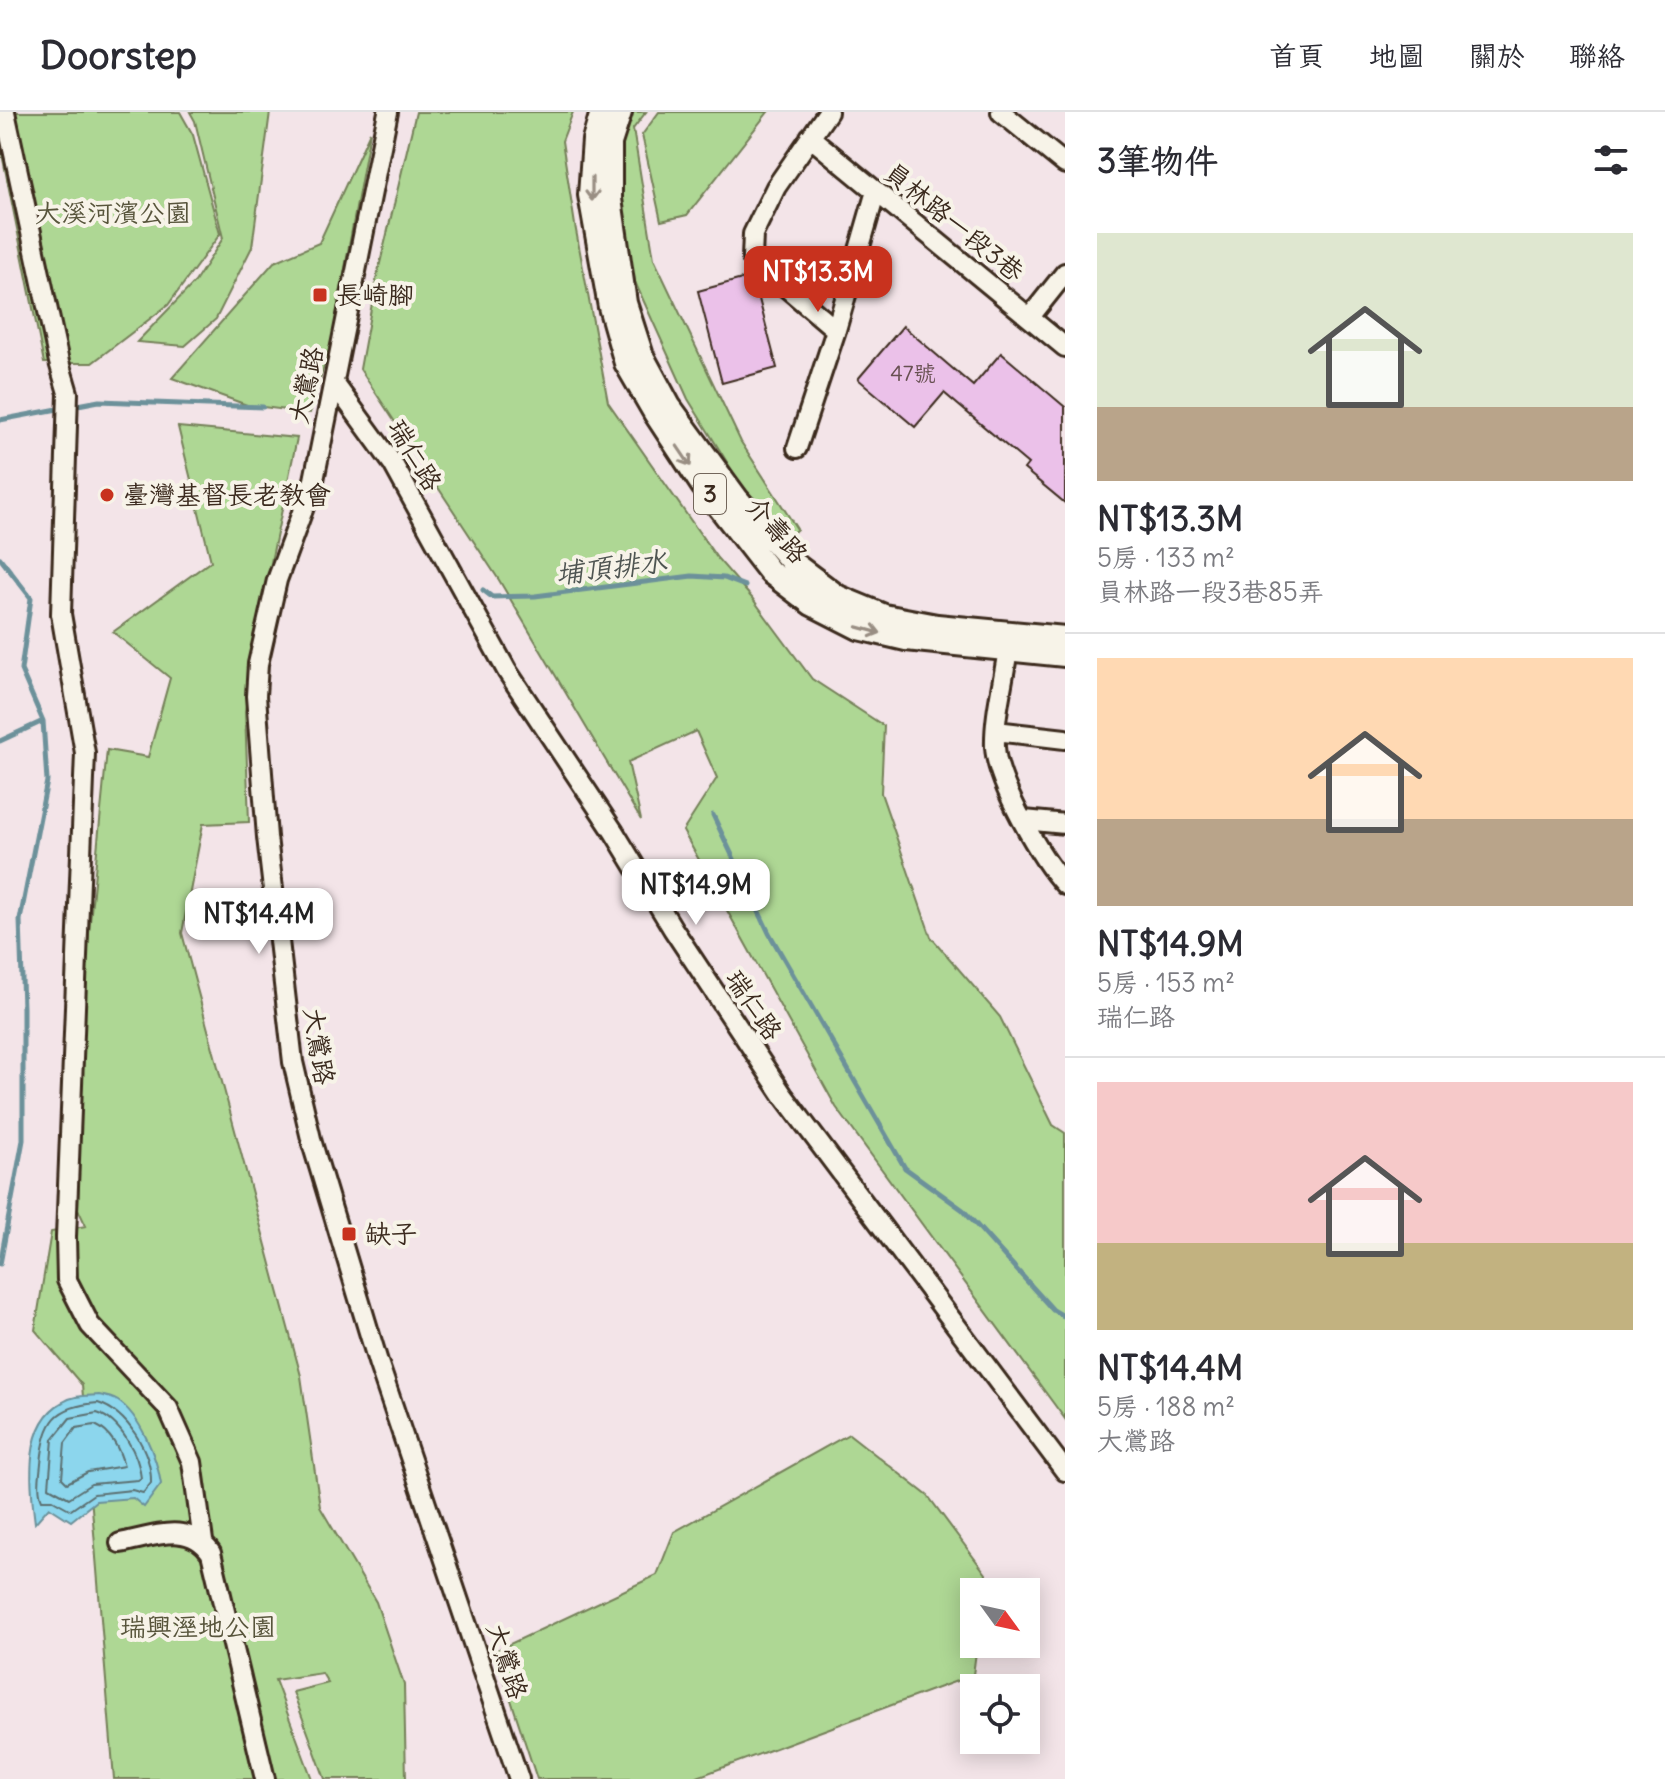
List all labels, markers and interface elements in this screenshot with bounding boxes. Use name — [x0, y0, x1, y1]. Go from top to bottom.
text: Doorstep — [40, 32, 197, 79]
text: 首頁 — [1269, 38, 1325, 74]
text: 地圖 — [1369, 38, 1425, 74]
text: 關於 — [1469, 38, 1525, 74]
text: 聯絡 — [1569, 38, 1625, 74]
icon: filters — [1589, 138, 1633, 182]
text: 3筆物件 — [1097, 139, 1218, 182]
street label: 員林路一段3巷 — [878, 155, 1031, 288]
one-way arrow — [584, 175, 600, 202]
park label: 大溪河濱公園 — [35, 196, 191, 229]
pin: NT$13.3M — [735, 246, 901, 314]
text: NT$13.3M — [762, 255, 874, 288]
place label: 長崎腳 — [336, 278, 414, 311]
icon: home — [1293, 285, 1437, 429]
marker: 長崎腳 — [311, 286, 329, 304]
street label: 大鶯路 — [281, 343, 330, 426]
house number: 47號 — [890, 359, 936, 387]
street label: 瑞仁路 — [381, 413, 450, 497]
one-way arrow — [675, 445, 692, 467]
road number: 3 — [694, 474, 726, 514]
place label: 臺灣基督長老教會 — [123, 478, 331, 511]
marker: 臺灣基督長老教會 — [98, 486, 116, 504]
street label: 介壽路 — [739, 489, 815, 570]
text: NT$13.3M — [1097, 497, 1243, 540]
text: 5房 · 133 m² — [1097, 541, 1235, 574]
water label: 埔頂排水 — [553, 542, 670, 592]
text: 員林路一段3巷85弄 — [1097, 575, 1324, 608]
one-way arrow — [855, 623, 881, 638]
icon: home — [1293, 710, 1437, 854]
pin: NT$14.9M — [613, 859, 779, 927]
text: NT$14.9M — [640, 868, 752, 901]
pin: NT$14.4M — [176, 888, 342, 956]
text: NT$14.4M — [203, 897, 315, 930]
text: NT$14.9M — [1097, 922, 1244, 965]
street label: 瑞仁路 — [719, 963, 790, 1046]
text: 5房 · 153 m² — [1097, 966, 1235, 999]
text: 瑞仁路 — [1097, 1000, 1175, 1033]
street label: 大鶯路 — [297, 1005, 342, 1087]
icon: home — [1293, 1134, 1437, 1278]
place label: 缺子 — [365, 1217, 417, 1250]
marker: 缺子 — [340, 1225, 358, 1243]
text: NT$14.4M — [1097, 1346, 1243, 1389]
text: 5房 · 188 m² — [1097, 1390, 1235, 1423]
text: 大鶯路 — [1097, 1424, 1175, 1457]
north arrow — [960, 1578, 1040, 1658]
map controls — [960, 1578, 1040, 1754]
park label: 瑞興溼地公園 — [120, 1610, 276, 1643]
street label: 大鶯路 — [480, 1619, 535, 1703]
button: locate — [960, 1674, 1040, 1754]

